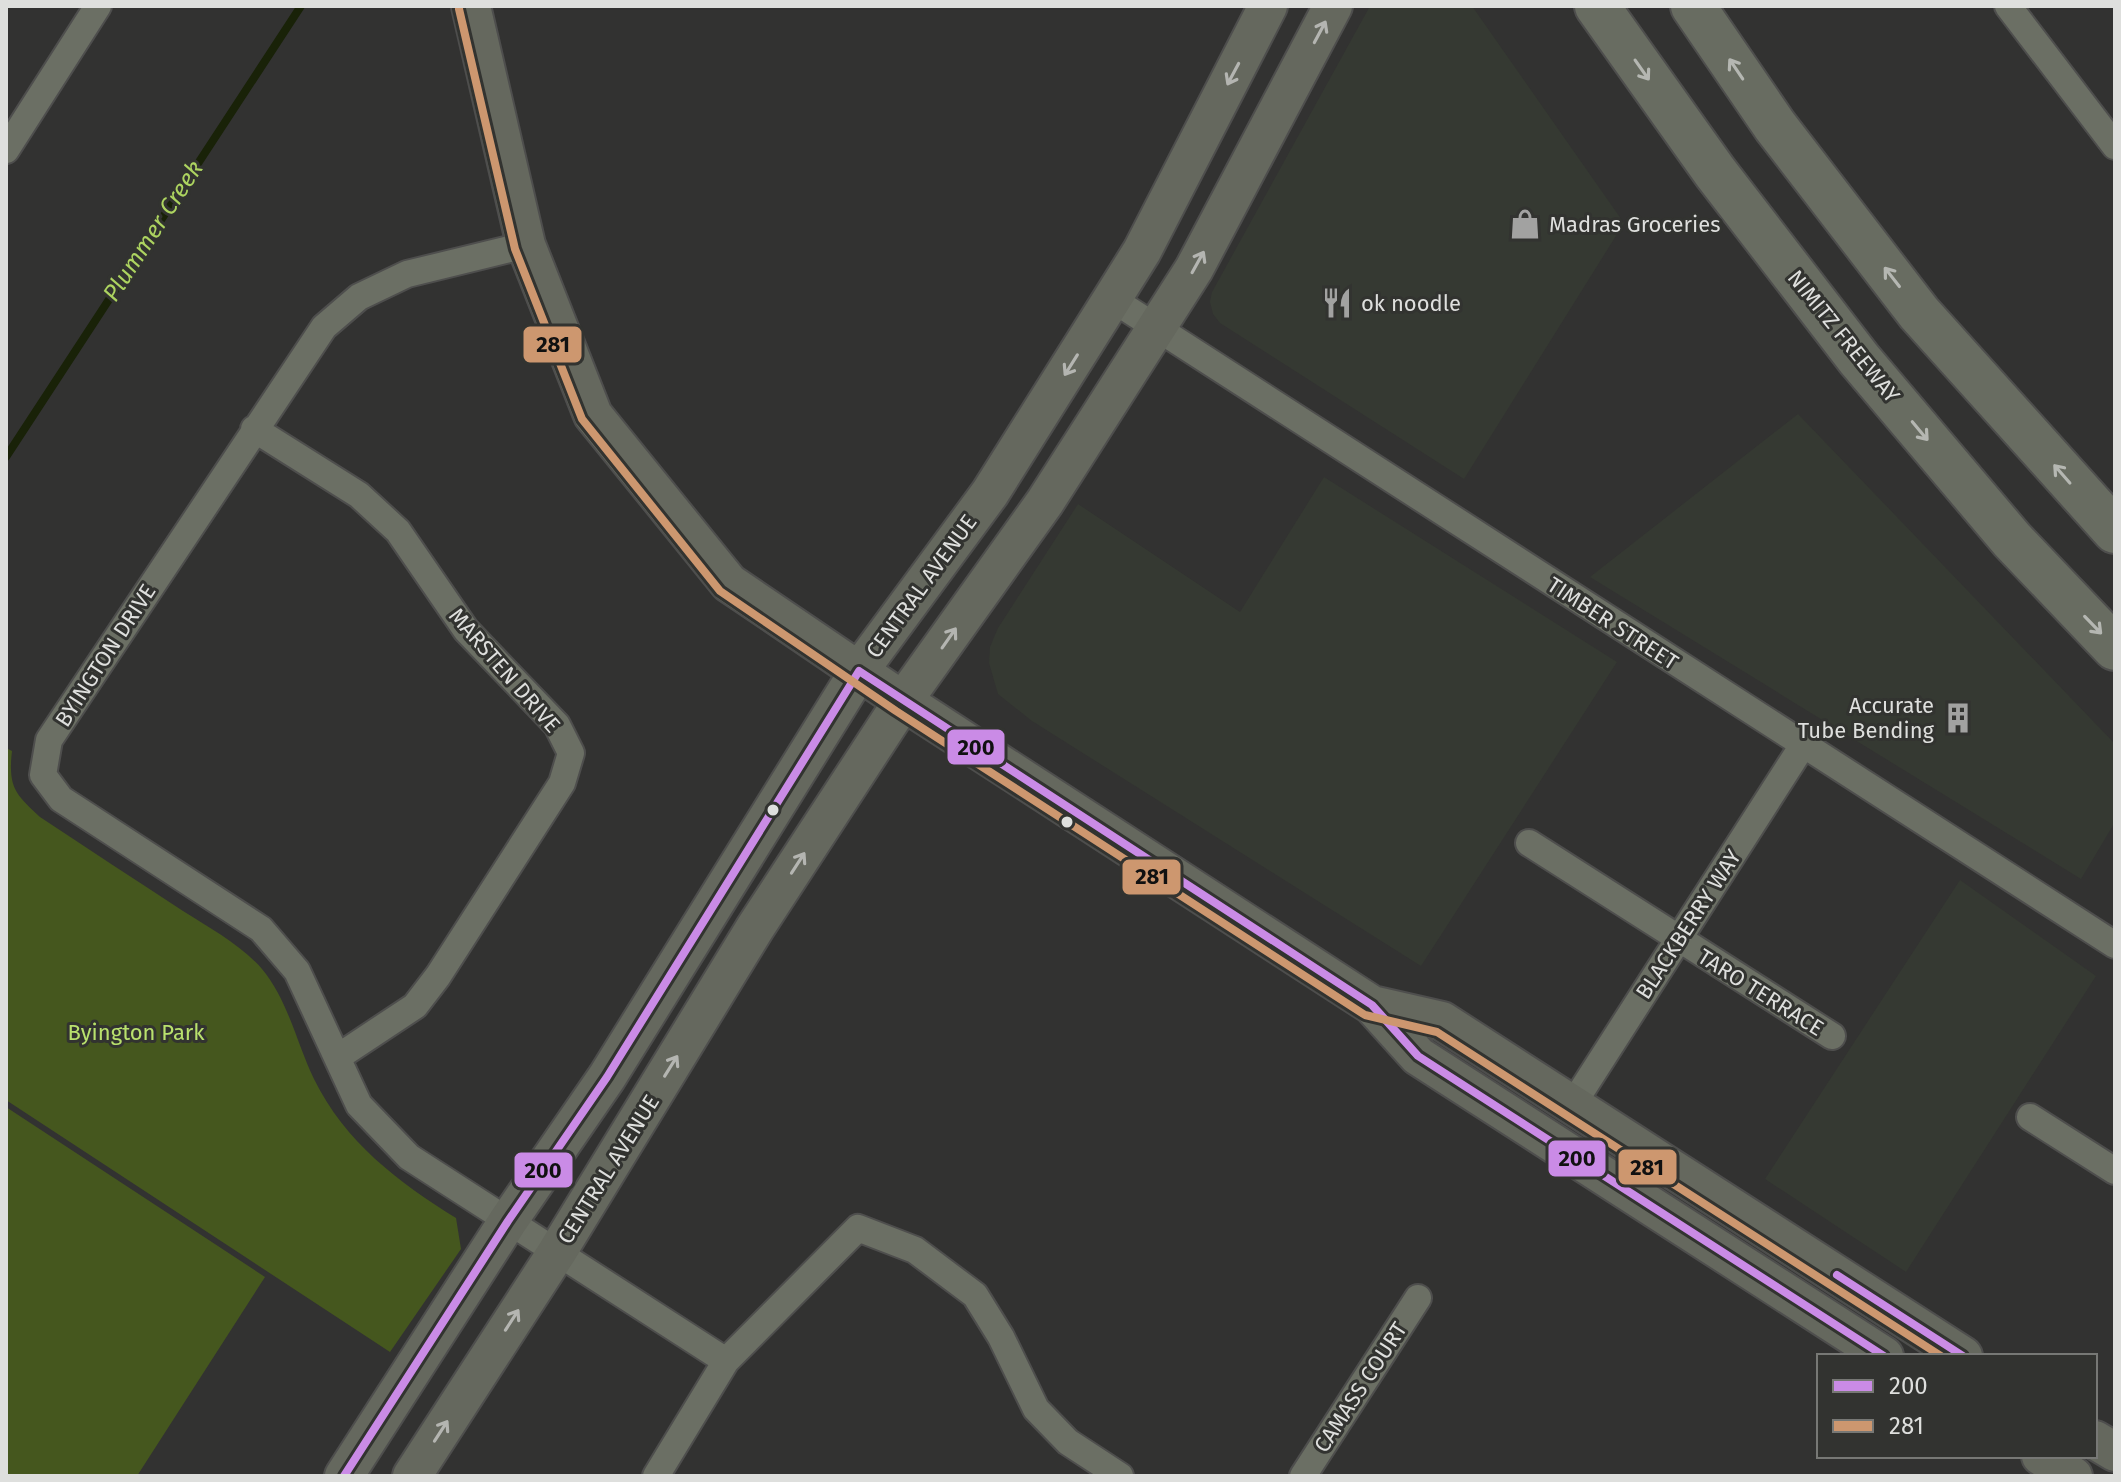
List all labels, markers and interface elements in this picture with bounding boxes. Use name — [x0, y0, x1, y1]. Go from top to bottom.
one-way arrow — [1312, 21, 1328, 45]
one-way arrow — [1634, 58, 1650, 80]
one-way arrow — [1728, 59, 1744, 81]
one-way arrow — [1224, 61, 1240, 85]
water label: Plummer Creek — [97, 155, 209, 307]
shop icon: Madras Groceries — [1508, 207, 1542, 241]
place label: Madras Groceries — [1549, 211, 1720, 238]
one-way arrow — [1190, 251, 1206, 274]
street label: NIMITZ FREEWAY — [1782, 265, 1905, 408]
one-way arrow — [1883, 267, 1900, 288]
restaurant icon: ok noodle — [1320, 286, 1354, 320]
place label: ok noodle — [1361, 290, 1461, 317]
line badge: 281 — [522, 325, 583, 364]
text: 281 — [536, 331, 570, 358]
one-way arrow — [1062, 353, 1078, 376]
one-way arrow — [1911, 420, 1929, 440]
one-way arrow — [2053, 465, 2071, 485]
street label: CENTRAL AVENUE — [860, 509, 983, 663]
street label: TIMBER STREET — [1542, 571, 1684, 676]
street label: BYINGTON DRIVE — [49, 579, 162, 732]
street label: MARSTEN DRIVE — [443, 602, 566, 738]
one-way arrow — [2083, 614, 2102, 634]
one-way arrow — [940, 627, 957, 649]
place label: Accurate Tube Bending — [1798, 692, 1935, 744]
building icon: Accurate Tube Bending — [1941, 701, 1975, 735]
line badge: 200 — [946, 728, 1006, 766]
text: 200 — [957, 734, 995, 761]
unlabelled marker — [765, 802, 781, 818]
unlabelled marker — [1059, 814, 1075, 830]
street label: BLACKBERRY WAY — [1630, 844, 1747, 1004]
one-way arrow — [790, 852, 806, 875]
line badge: 281 — [1121, 858, 1182, 896]
text: 281 — [1135, 863, 1169, 890]
street label: TARO TERRACE — [1693, 943, 1829, 1042]
park label: Byington Park — [67, 1019, 205, 1046]
one-way arrow — [663, 1055, 679, 1078]
street label: CENTRAL AVENUE — [552, 1090, 665, 1249]
line badge: 200 — [1547, 1139, 1607, 1178]
text: 200 — [1558, 1145, 1596, 1172]
line badge: 281 — [1617, 1148, 1678, 1186]
line badge: 200 — [513, 1151, 574, 1189]
text: 281 — [1630, 1154, 1664, 1181]
text: 200 — [524, 1157, 562, 1184]
one-way arrow — [504, 1310, 521, 1332]
street label: CAMASS COURT — [1308, 1316, 1413, 1458]
legend — [1817, 1354, 2097, 1458]
text: 200 — [1889, 1372, 1928, 1400]
text: 281 — [1889, 1412, 1924, 1440]
one-way arrow — [433, 1420, 449, 1443]

